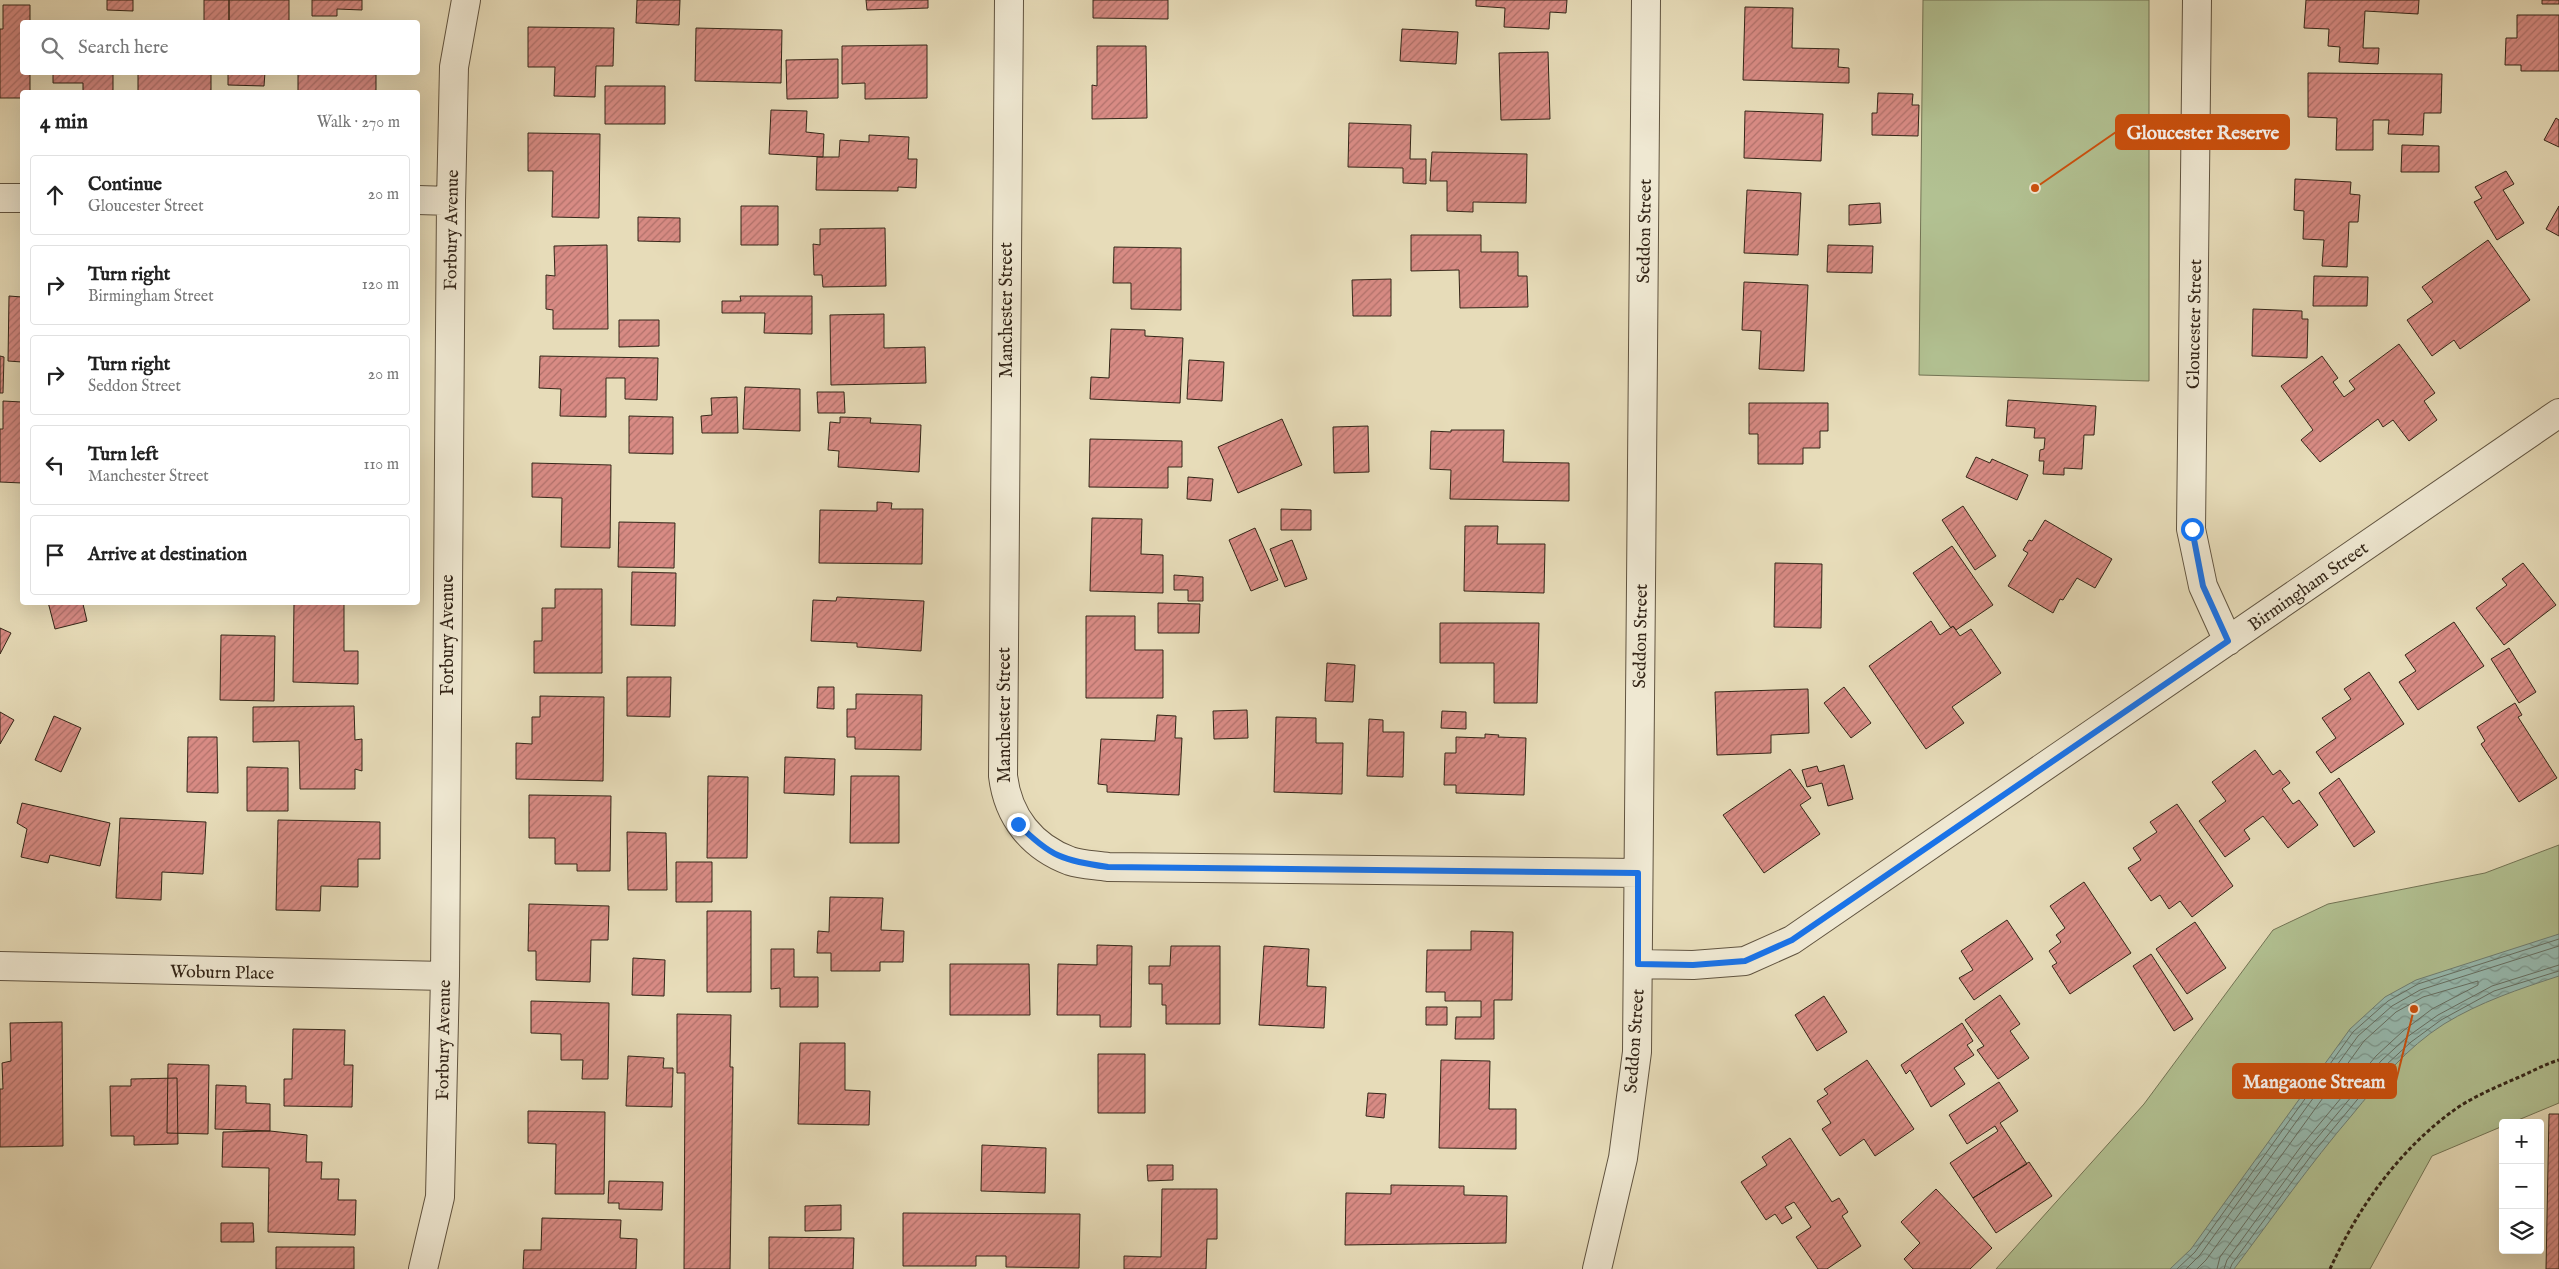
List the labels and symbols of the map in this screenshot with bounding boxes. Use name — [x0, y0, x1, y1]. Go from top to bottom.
callout: Gloucester Reserve — [2116, 115, 2289, 149]
text: Gloucester Reserve — [2127, 122, 2280, 146]
street label: Forbury Avenue — [440, 169, 465, 291]
street label: Seddon Street — [1633, 179, 1658, 284]
street label: Manchester Street — [996, 242, 1019, 378]
street label: Gloucester Street — [2183, 259, 2208, 389]
route start — [2181, 518, 2204, 541]
street label: Birmingham Street — [2244, 537, 2373, 637]
street label: Forbury Avenue — [437, 575, 460, 695]
street label: Seddon Street — [1629, 584, 1654, 689]
street label: Manchester Street — [994, 647, 1017, 783]
route end — [1007, 813, 1030, 836]
street label: Woburn Place — [170, 961, 274, 986]
street label: Forbury Avenue — [432, 979, 457, 1101]
street label: Seddon Street — [1620, 988, 1651, 1094]
callout: Mangaone Stream — [2233, 1064, 2396, 1098]
text: Mangaone Stream — [2243, 1071, 2386, 1095]

